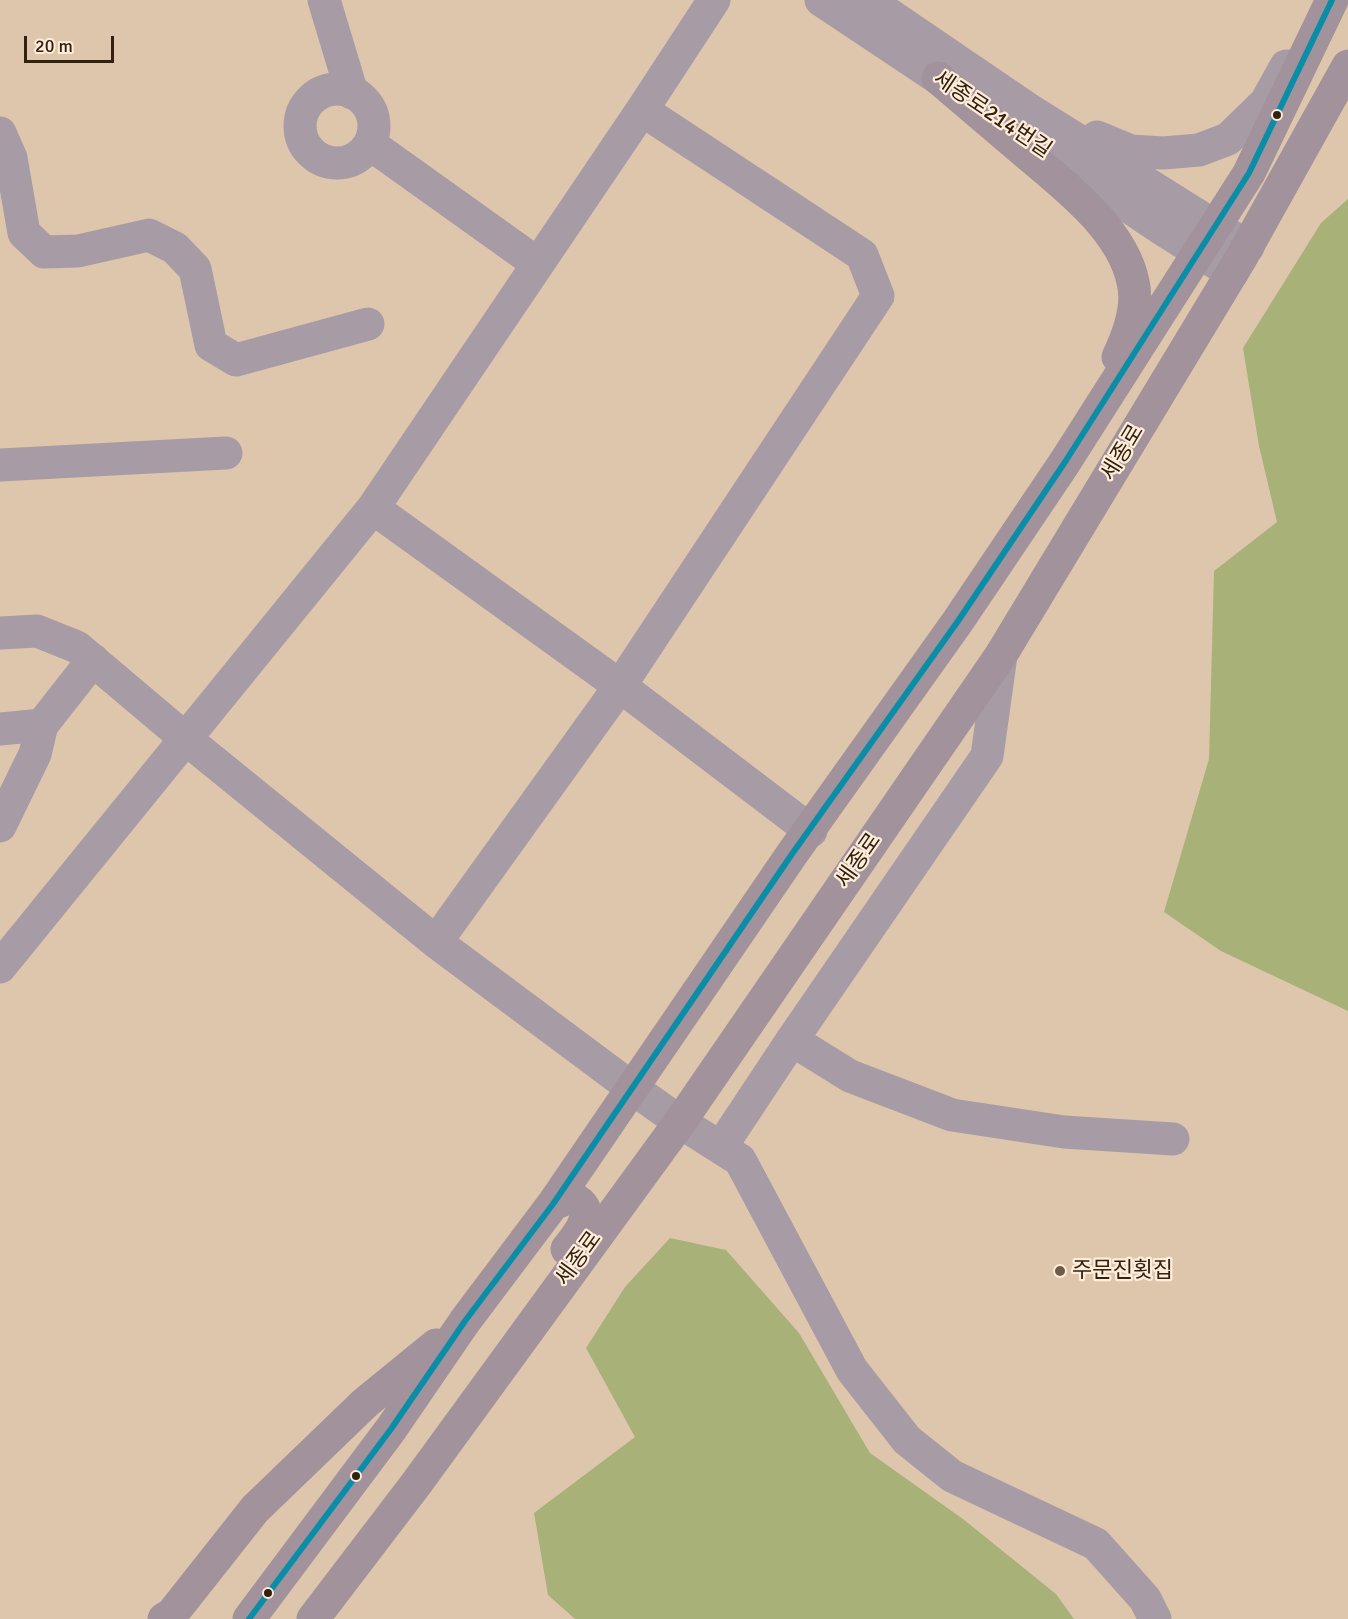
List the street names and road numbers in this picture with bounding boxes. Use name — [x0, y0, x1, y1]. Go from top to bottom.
street label: 세종로214번길 — [928, 66, 1056, 164]
street label: 세종로 — [1096, 420, 1150, 486]
street label: 세종로 — [831, 829, 887, 893]
street label: 세종로 — [550, 1227, 608, 1291]

